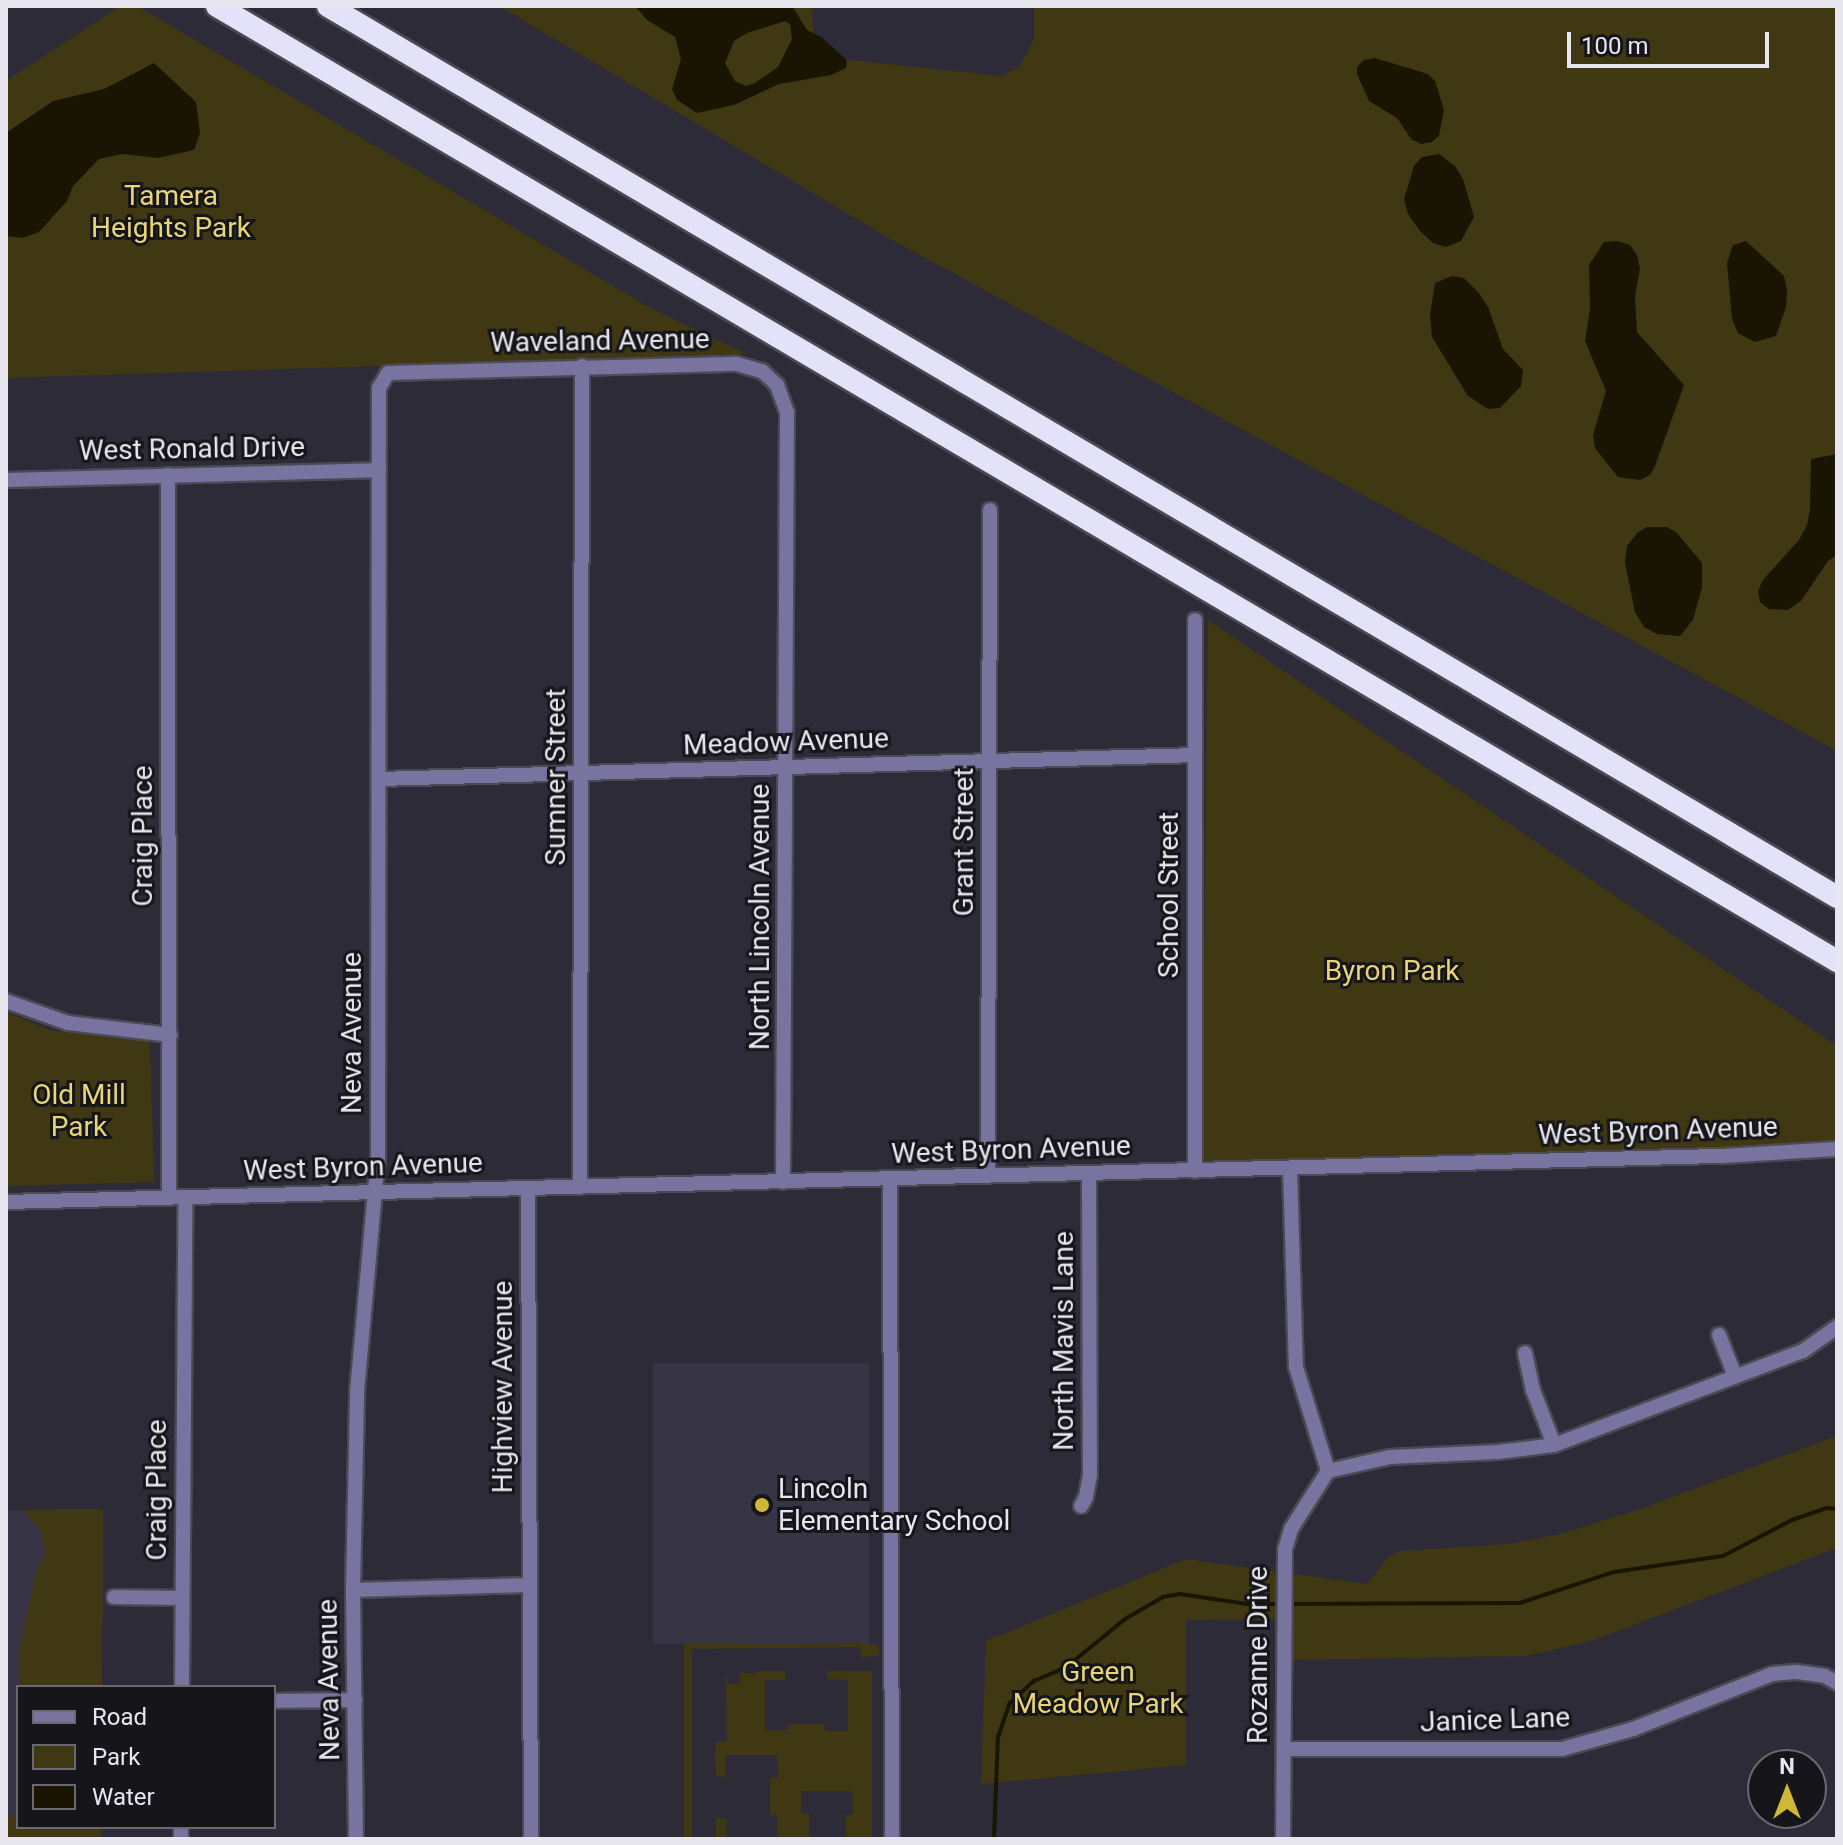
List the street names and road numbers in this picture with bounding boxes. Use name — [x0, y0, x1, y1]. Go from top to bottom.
street label: Waveland Avenue — [490, 322, 710, 360]
street label: West Ronald Drive — [79, 430, 305, 468]
street label: Sumner Street — [539, 688, 573, 866]
street label: Meadow Avenue — [683, 722, 889, 762]
street label: Craig Place — [126, 765, 160, 907]
street label: Grant Street — [947, 768, 981, 916]
street label: North Lincoln Avenue — [743, 784, 777, 1050]
street label: School Street — [1152, 812, 1186, 978]
street label: Neva Avenue — [335, 952, 369, 1114]
street label: West Byron Avenue — [1538, 1110, 1778, 1152]
street label: West Byron Avenue — [891, 1129, 1131, 1171]
street label: West Byron Avenue — [243, 1146, 483, 1188]
street label: North Mavis Lane — [1047, 1231, 1081, 1451]
street label: Highview Avenue — [486, 1281, 520, 1493]
street label: Craig Place — [140, 1419, 174, 1561]
street label: Rozanne Drive — [1241, 1566, 1275, 1744]
street label: Neva Avenue — [311, 1599, 347, 1761]
street label: Janice Lane — [1419, 1701, 1571, 1739]

